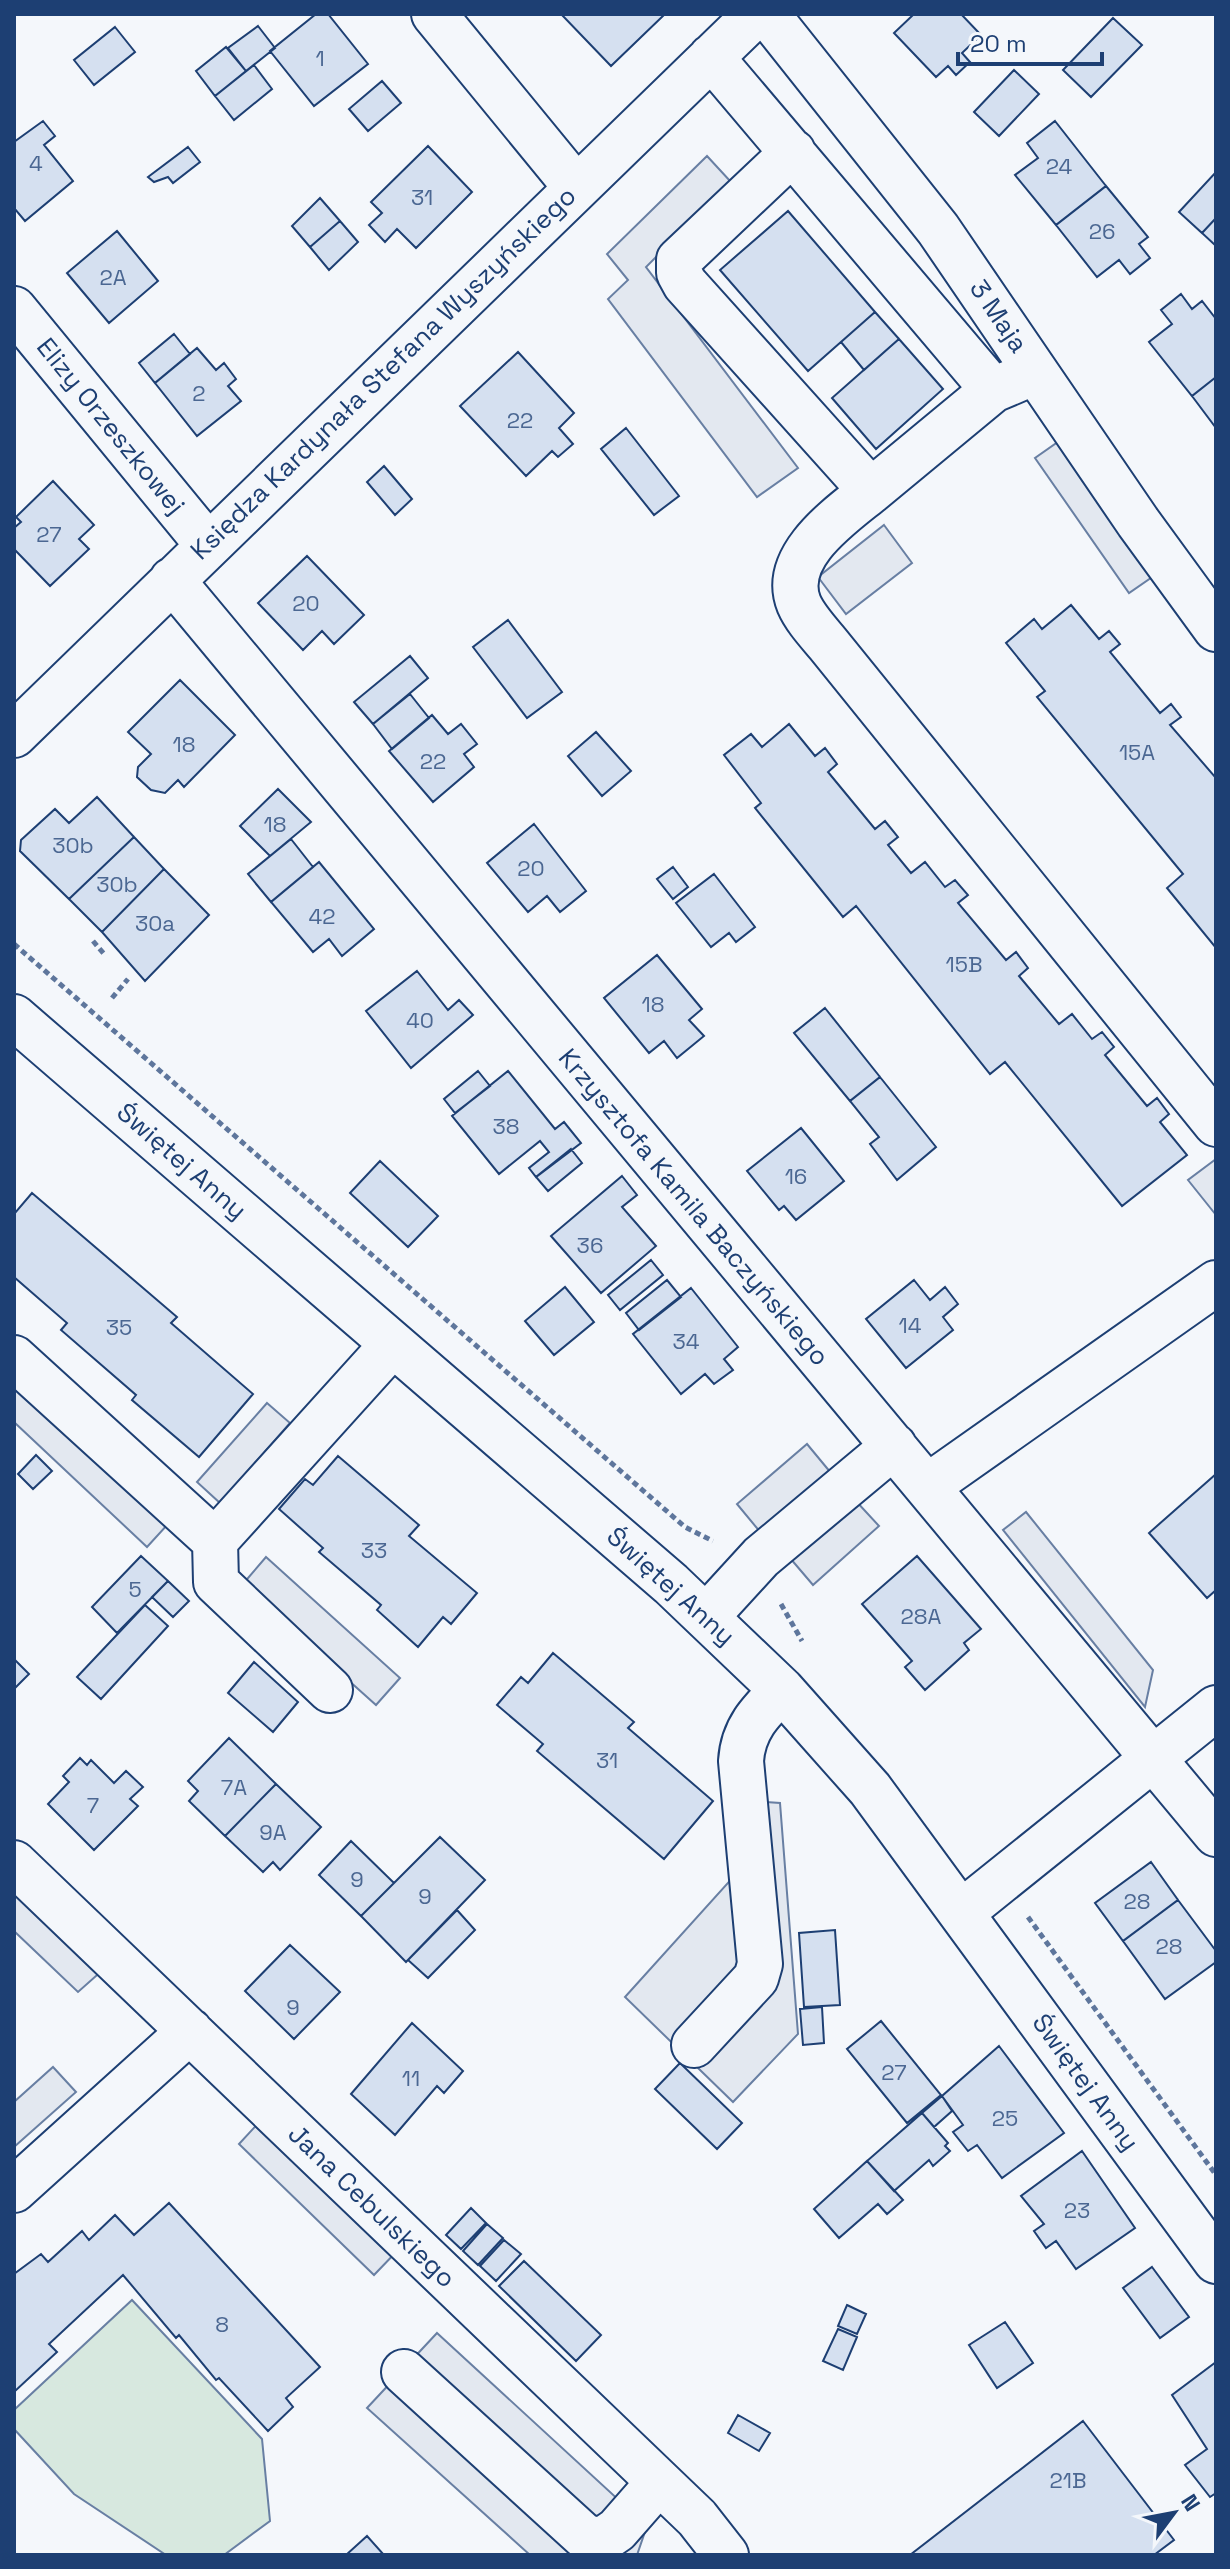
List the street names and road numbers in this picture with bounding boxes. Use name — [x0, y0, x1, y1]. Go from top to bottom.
street label: Księdza Kardynała Stefana Wyszyńskiego — [183, 179, 583, 567]
street label: 3 Maja — [962, 273, 1036, 359]
street label: Elizy Orzeszkowej — [29, 331, 193, 521]
street label: Krzysztofa Kamila Baczyńskiego — [551, 1041, 837, 1373]
street label: Świętej Anny — [110, 1095, 254, 1227]
street label: Świętej Anny — [600, 1519, 742, 1653]
street label: Świętej Anny — [1025, 2007, 1147, 2157]
street label: Jana Cebulskiego — [281, 2117, 463, 2295]

